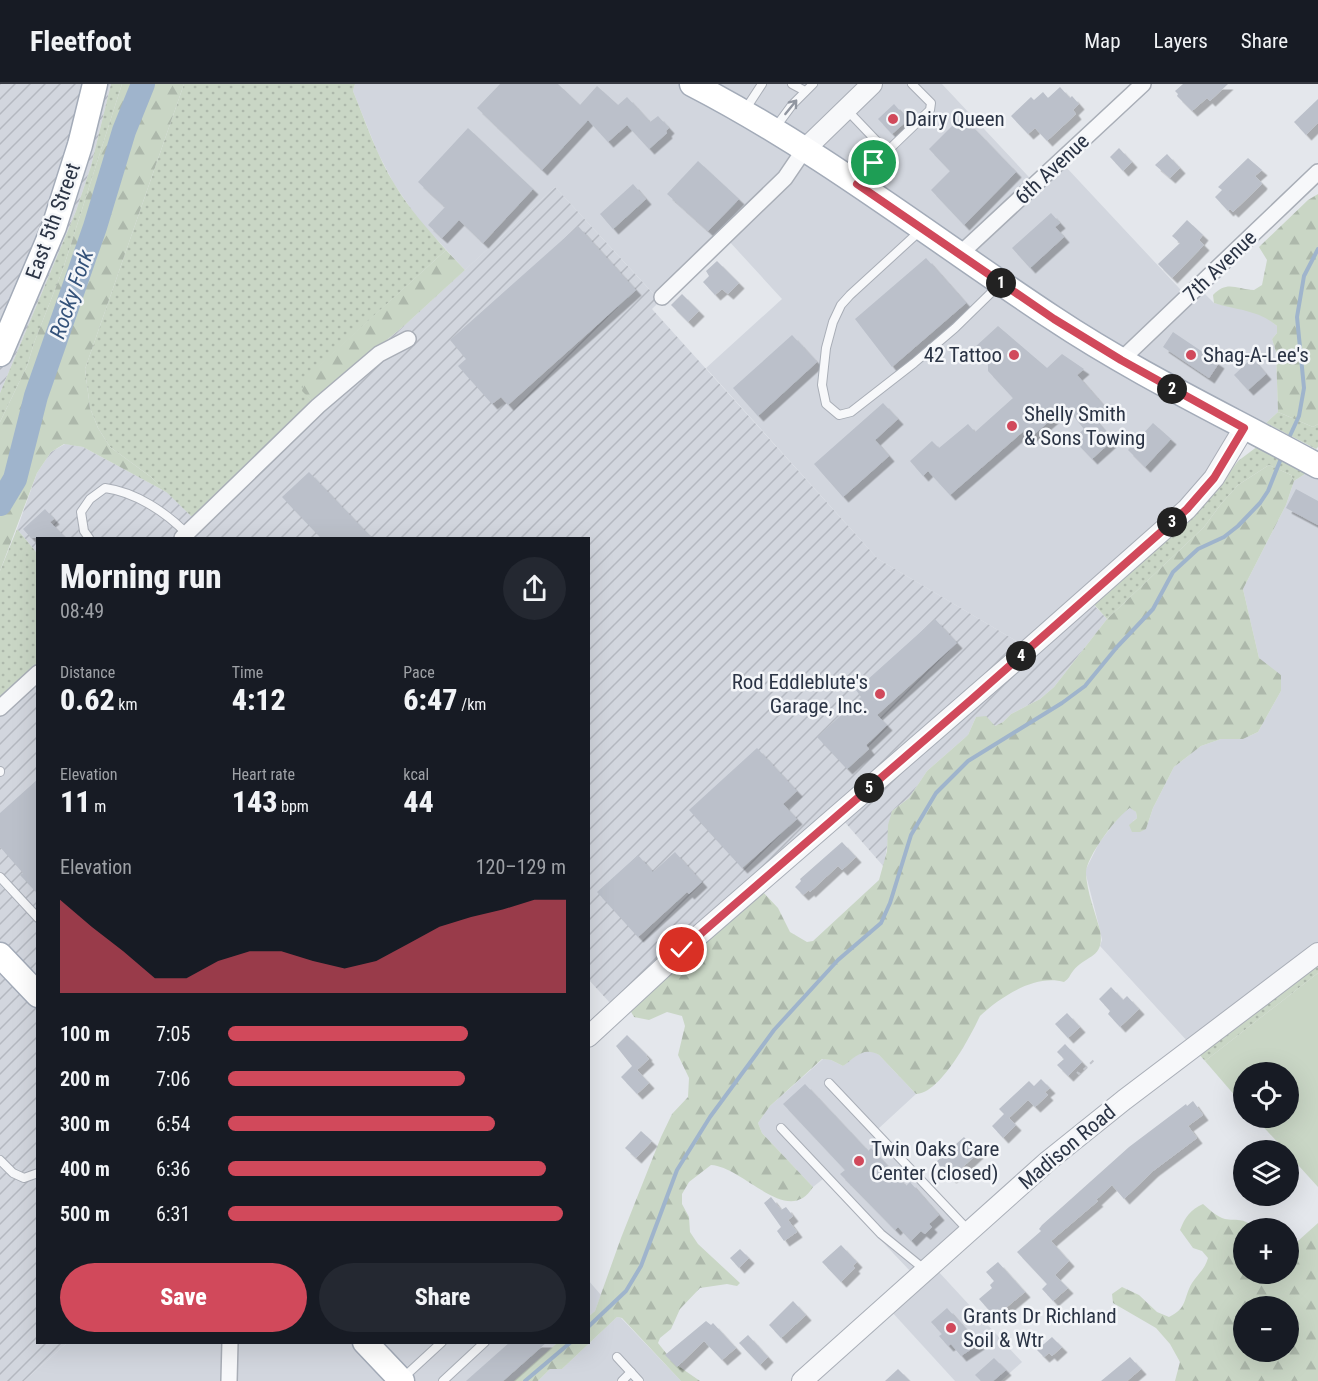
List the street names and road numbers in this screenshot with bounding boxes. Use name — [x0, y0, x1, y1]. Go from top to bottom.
street label: 6th Avenue — [1010, 129, 1094, 209]
street label: East 5th Street — [21, 160, 85, 282]
street label: 7th Avenue — [1179, 225, 1262, 307]
street label: Madison Road — [1014, 1100, 1120, 1194]

